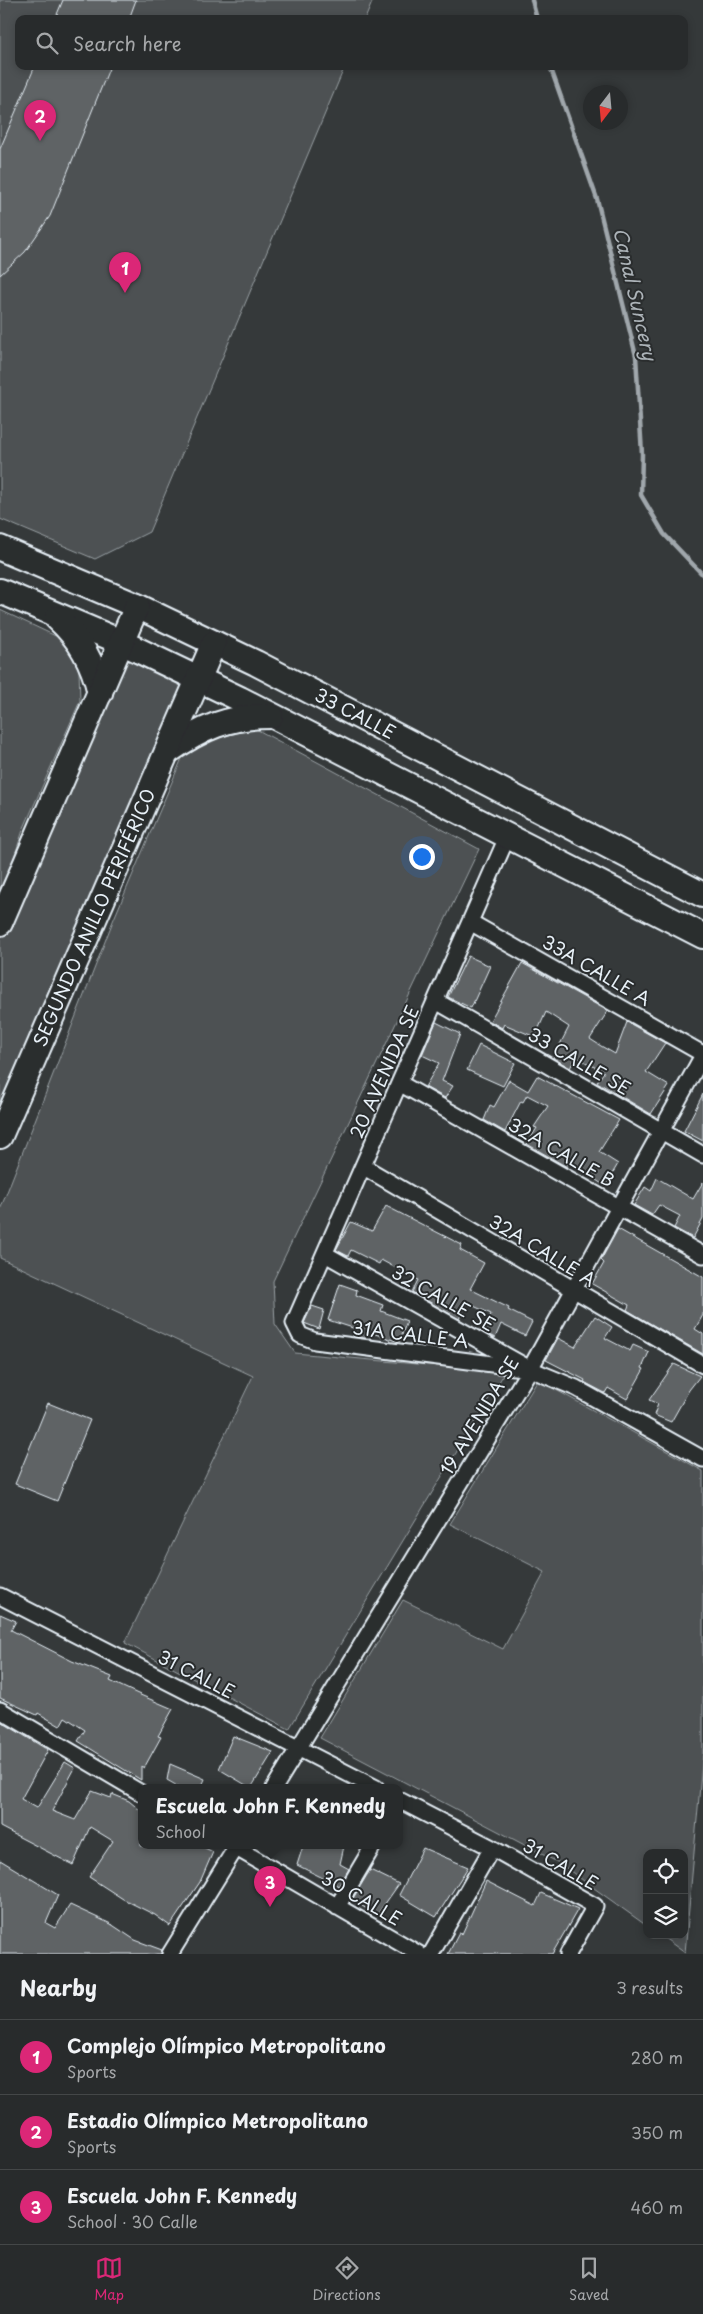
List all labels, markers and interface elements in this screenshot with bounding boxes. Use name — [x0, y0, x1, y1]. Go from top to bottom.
search box — [15, 15, 688, 70]
icon: search — [33, 29, 61, 57]
text: Search here — [73, 29, 182, 57]
north arrow — [583, 85, 628, 130]
pin: 2 — [24, 100, 56, 141]
water label: Canal Suncery — [607, 225, 665, 364]
pin: 1 — [109, 252, 141, 293]
street label: 33 CALLE — [310, 681, 401, 745]
street label: SEGUNDO ANILLO PERIFÉRICO — [26, 784, 161, 1050]
your location — [409, 844, 435, 870]
street label: 33A CALLE A — [537, 928, 657, 1012]
street label: 20 AVENIDA SE — [342, 1001, 425, 1142]
street label: 33 CALLE SE — [523, 1020, 636, 1101]
street label: 32A CALLE B — [504, 1110, 620, 1193]
street label: 32A CALLE A — [484, 1207, 601, 1292]
street label: 32 CALLE SE — [387, 1258, 501, 1337]
street label: 31A CALLE A — [350, 1313, 470, 1354]
street label: 19 AVENIDA SE — [432, 1351, 525, 1480]
street label: 31 CALLE — [153, 1643, 240, 1705]
popup — [138, 1784, 403, 1849]
text: Escuela John F. Kennedy — [155, 1791, 386, 1819]
text: School — [155, 1819, 206, 1843]
street label: 31 CALLE — [518, 1831, 604, 1896]
map controls — [643, 1849, 688, 1939]
button: locate — [643, 1849, 688, 1894]
street label: 30 CALLE — [316, 1864, 407, 1932]
pin: 3 — [254, 1866, 286, 1907]
button: layers — [643, 1894, 688, 1939]
text: Nearby — [20, 1971, 97, 2003]
text: 3 results — [616, 1975, 683, 1999]
text: Complejo Olímpico Metropolitano — [67, 2031, 386, 2059]
text: 1 — [32, 2045, 40, 2069]
text: 280 m — [631, 2045, 683, 2069]
text: Sports — [67, 2059, 116, 2083]
text: Estadio Olímpico Metropolitano — [67, 2106, 368, 2134]
text: 2 — [30, 2120, 42, 2144]
text: 350 m — [631, 2120, 683, 2144]
text: Sports — [67, 2134, 116, 2158]
text: Escuela John F. Kennedy — [67, 2181, 297, 2209]
text: 3 — [31, 2195, 41, 2219]
text: 460 m — [631, 2195, 683, 2219]
text: School · 30 Calle — [67, 2209, 198, 2233]
tab: Map — [94, 2254, 124, 2305]
tab: Directions — [313, 2254, 381, 2305]
tab: Saved — [569, 2254, 609, 2305]

